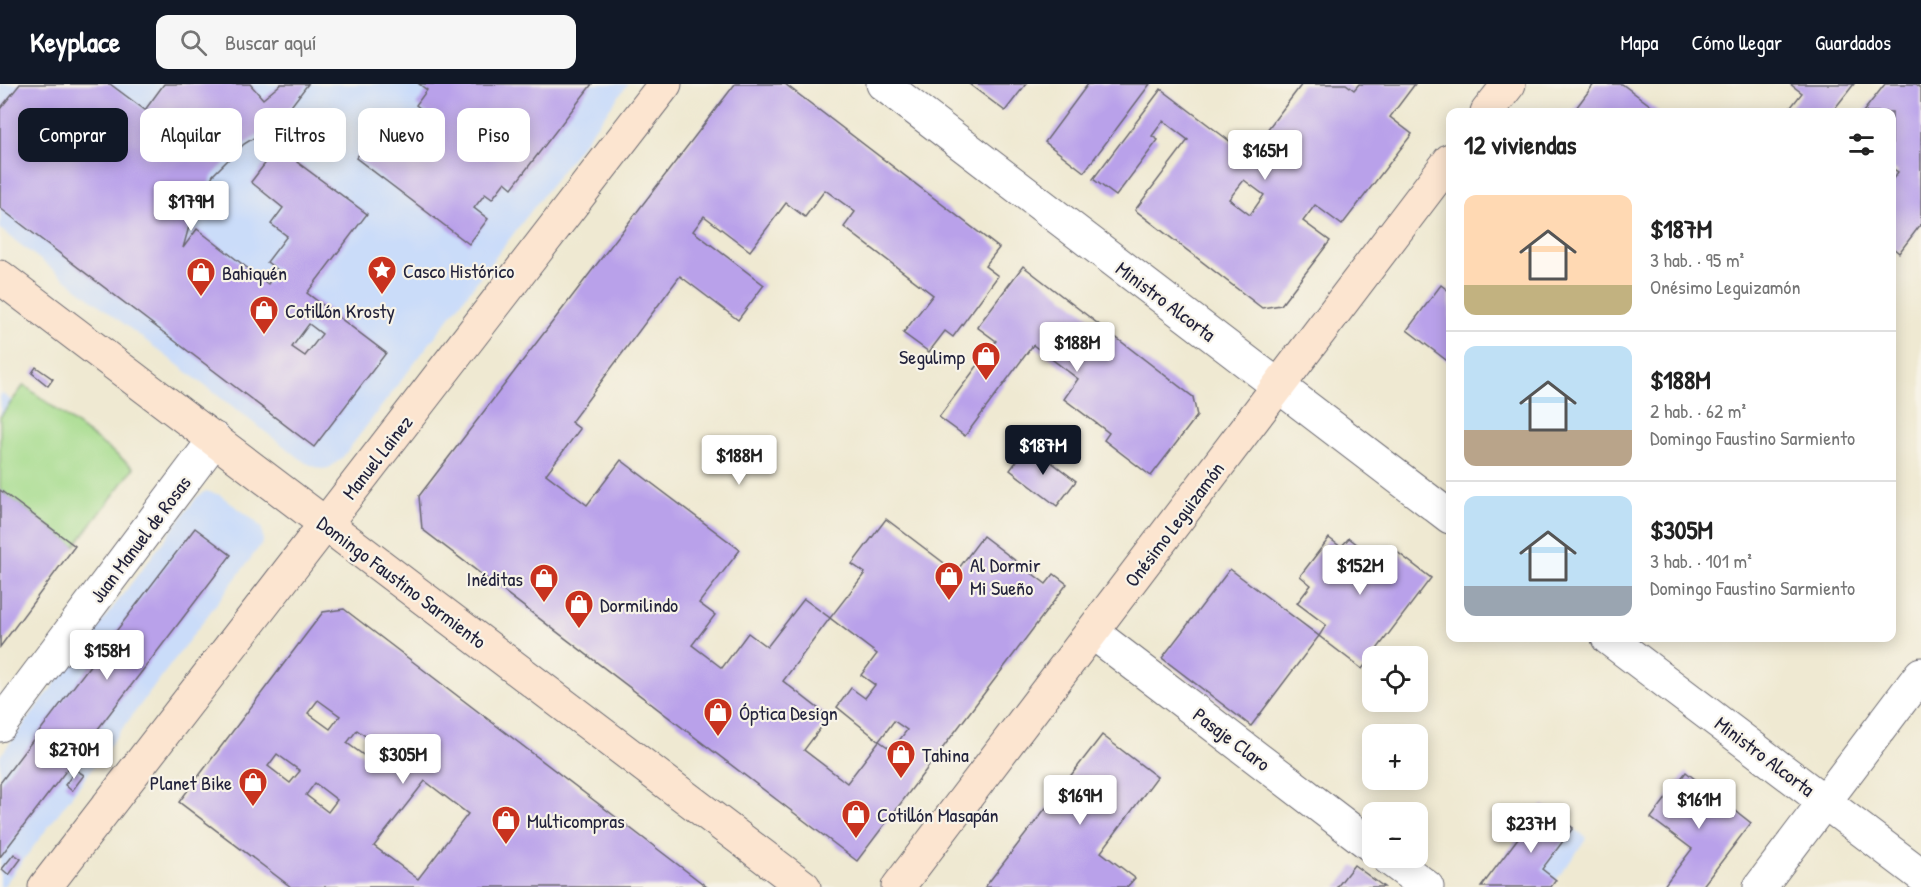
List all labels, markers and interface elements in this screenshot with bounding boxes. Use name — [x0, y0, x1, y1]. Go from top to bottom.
search box — [156, 15, 576, 69]
text: Keyplace — [30, 23, 120, 61]
icon: search — [177, 26, 210, 59]
text: Buscar aquí — [225, 27, 317, 57]
text: Mapa — [1620, 28, 1658, 57]
text: Cómo llegar — [1691, 28, 1782, 57]
text: Guardados — [1815, 28, 1891, 57]
chip: Comprar — [18, 108, 128, 162]
chip: Alquilar — [140, 108, 242, 162]
chip: Filtros — [254, 108, 346, 162]
chip: Nuevo — [358, 108, 445, 162]
chip: Piso — [457, 108, 530, 162]
text: 12 viviendas — [1464, 127, 1576, 162]
icon: filters — [1845, 128, 1878, 161]
pin: $165M — [1223, 130, 1307, 181]
text: $165M — [1242, 136, 1288, 163]
pin: $179M — [149, 181, 233, 232]
text: $179M — [168, 187, 214, 214]
text: $187M — [1650, 211, 1712, 246]
icon: home — [1512, 219, 1584, 291]
text: 3 hab. · 95 m² — [1650, 246, 1744, 273]
place icon: Casco Histórico — [366, 254, 398, 296]
street label: Ministro Alcorta — [1111, 255, 1221, 347]
shop icon: Bahiquén — [185, 256, 217, 298]
place label: Casco Histórico — [403, 257, 514, 284]
place label: Bahiquén — [222, 259, 287, 286]
text: Onésimo Leguizamón — [1650, 273, 1800, 300]
shop icon: Cotillón Krosty — [248, 294, 280, 336]
place label: Cotillón Krosty — [285, 297, 395, 324]
pin: $188M — [1035, 322, 1119, 373]
text: $188M — [1054, 328, 1100, 355]
shop icon: Segulimp — [970, 340, 1002, 382]
place label: Segulimp — [899, 343, 965, 370]
text: $188M — [1650, 362, 1711, 397]
icon: home — [1512, 370, 1584, 442]
text: 2 hab. · 62 m² — [1650, 397, 1746, 424]
street label: Manuel Lainez — [336, 409, 419, 505]
text: Domingo Faustino Sarmiento — [1650, 424, 1855, 451]
pin: $187M — [1001, 425, 1085, 476]
text: $187M — [1019, 431, 1067, 458]
pin: $188M — [697, 435, 781, 486]
text: $188M — [716, 441, 762, 468]
street label: Onésimo Leguizamón — [1118, 456, 1230, 592]
street label: Juan Manuel de Rosas — [83, 470, 197, 608]
street label: Domingo Faustino Sarmiento — [312, 510, 492, 654]
text: $305M — [1650, 512, 1713, 547]
icon: home — [1512, 520, 1584, 592]
pin: $152M — [1318, 545, 1402, 596]
text: 3 hab. · 101 m² — [1650, 547, 1752, 574]
place label: Al Dormir Mi Sueño — [970, 551, 1041, 601]
text: $152M — [1336, 551, 1384, 578]
shop icon: Al Dormir Mi Sueño — [933, 560, 965, 602]
shop icon: Inéditas — [528, 562, 560, 604]
place label: Inéditas — [467, 565, 523, 592]
text: Domingo Faustino Sarmiento — [1650, 574, 1855, 601]
shop icon: Dormilindo — [563, 588, 595, 630]
place label: Dormilindo — [600, 591, 678, 618]
pin: $158M — [65, 630, 149, 681]
text: $158M — [84, 636, 130, 663]
map controls — [1362, 646, 1428, 868]
button: locate — [1362, 646, 1428, 712]
shop icon: Óptica Design — [702, 696, 734, 738]
place label: Óptica Design — [739, 699, 838, 726]
street label: Pasaje Claro — [1188, 701, 1276, 777]
street label: Ministro Alcorta — [1710, 710, 1820, 802]
button: + — [1362, 724, 1428, 790]
pin: $270M — [32, 729, 116, 780]
pin: $305M — [361, 734, 445, 785]
text: $270M — [49, 735, 99, 762]
shop icon: Tahina — [885, 738, 917, 780]
text: $305M — [379, 740, 427, 767]
place label: Tahina — [922, 741, 969, 768]
shop icon: Planet Bike — [237, 766, 269, 808]
place label: Planet Bike — [150, 769, 232, 796]
pin: $169M — [1038, 775, 1122, 826]
pin: $161M — [1657, 779, 1741, 830]
text: $169M — [1058, 781, 1102, 808]
text: $161M — [1677, 785, 1721, 812]
shop icon: Cotillón Masapán — [840, 798, 872, 840]
place label: Cotillón Masapán — [877, 801, 998, 828]
button: − — [1362, 802, 1428, 868]
pin: $237M — [1489, 803, 1573, 854]
shop icon: Multicompras — [490, 804, 522, 846]
place label: Multicompras — [527, 807, 625, 834]
text: $237M — [1506, 809, 1556, 836]

